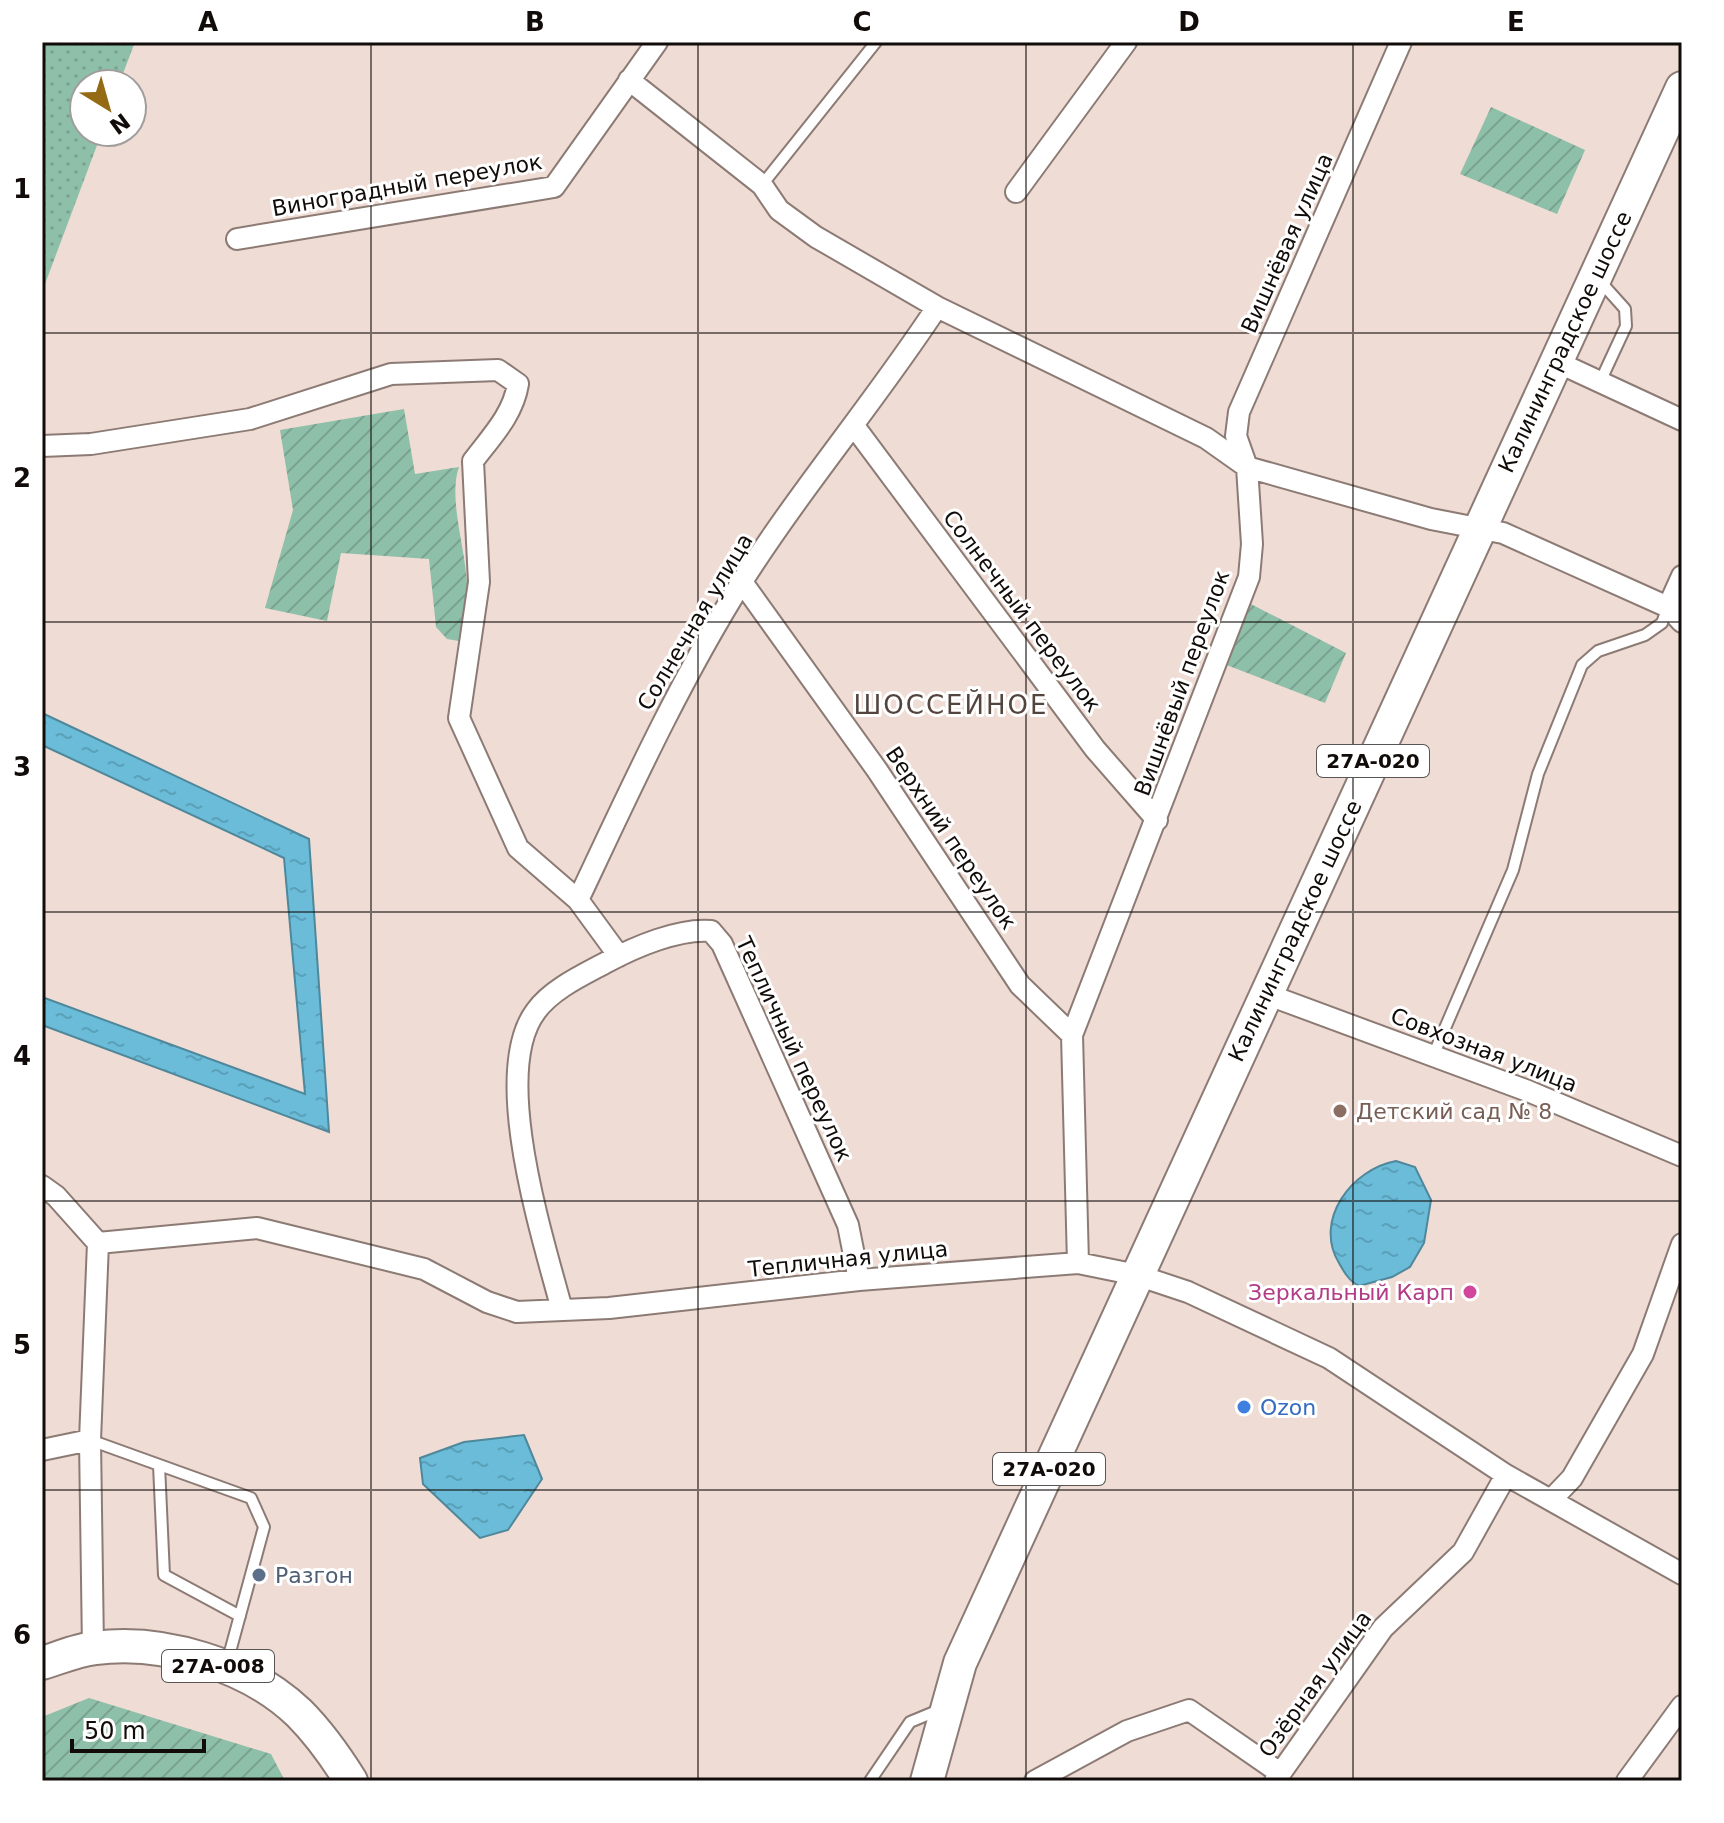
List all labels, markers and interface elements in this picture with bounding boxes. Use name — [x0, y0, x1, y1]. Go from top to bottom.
text: A — [198, 7, 218, 37]
text: B — [525, 7, 545, 37]
text: C — [852, 7, 872, 37]
text: D — [1178, 7, 1200, 37]
text: E — [1507, 7, 1525, 37]
north arrow — [68, 68, 148, 148]
text: N — [105, 108, 135, 139]
street label: Виноградный переулок — [270, 149, 544, 221]
street label: Вишнёвая улица — [1236, 149, 1338, 337]
text: 1 — [13, 174, 31, 204]
street label: Калининградское шоссе — [1493, 207, 1637, 477]
text: 2 — [13, 463, 31, 493]
street label: Солнечный переулок — [938, 505, 1106, 717]
street label: Солнечная улица — [632, 529, 758, 715]
street label: Вишнёвый переулок — [1129, 567, 1235, 799]
district label: ШОССЕЙНОЕ — [854, 689, 1048, 720]
street label: Верхний переулок — [881, 742, 1021, 934]
road number: 27А-020 — [1317, 745, 1429, 777]
text: 3 — [13, 752, 31, 782]
street label: Калининградское шоссе — [1223, 796, 1367, 1066]
street label: Тепличный переулок — [730, 932, 857, 1165]
street label: Совхозная улица — [1387, 1003, 1581, 1097]
text: 4 — [13, 1041, 31, 1071]
place label: Детский сад № 8 — [1356, 1099, 1552, 1124]
marker: Детский сад № 8 — [1331, 1102, 1349, 1120]
street label: Тепличная улица — [746, 1236, 949, 1282]
place label: Зеркальный Карп — [1248, 1280, 1454, 1305]
marker: Зеркальный Карп — [1461, 1283, 1479, 1301]
text: 5 — [13, 1330, 31, 1360]
place label: Ozon — [1260, 1395, 1316, 1420]
marker: Ozon — [1235, 1398, 1253, 1416]
road number: 27А-020 — [993, 1453, 1105, 1485]
place label: Разгон — [275, 1563, 353, 1588]
marker: Разгон — [250, 1566, 268, 1584]
street label: Озёрная улица — [1254, 1606, 1376, 1762]
text: 6 — [13, 1620, 31, 1650]
road number: 27А-008 — [162, 1650, 274, 1682]
scale bar — [72, 1703, 204, 1753]
text: 50 m — [84, 1717, 146, 1745]

